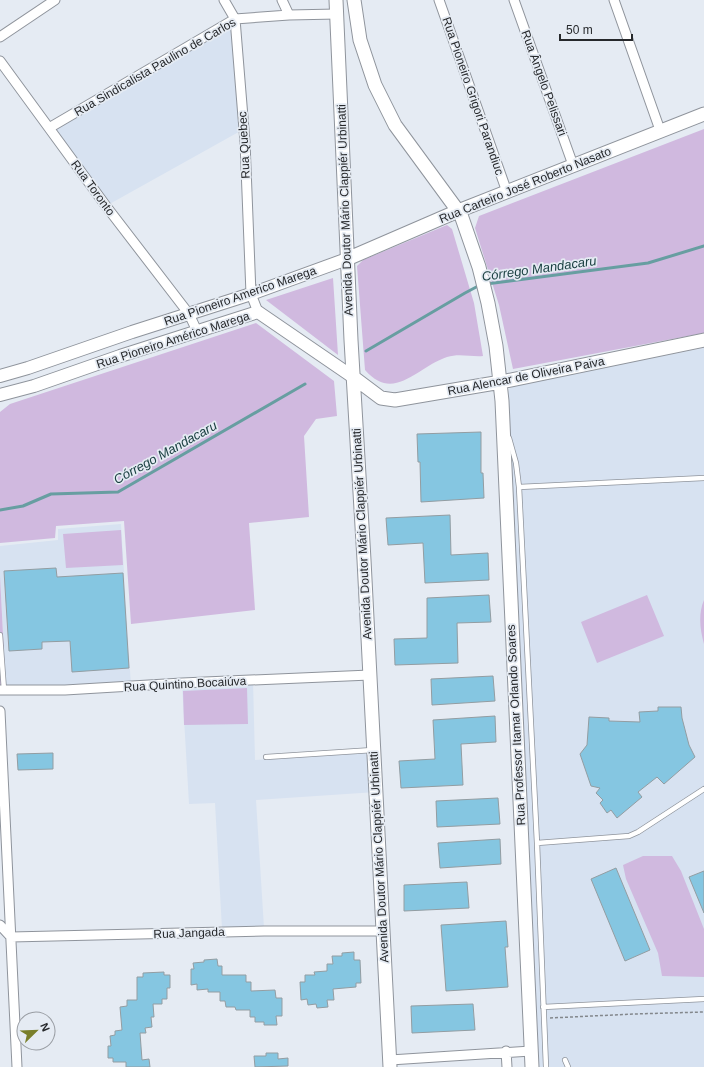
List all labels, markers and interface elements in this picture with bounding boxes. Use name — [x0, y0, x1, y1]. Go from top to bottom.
street label: Rua Sindicalista Paulino de Carlos — [72, 15, 238, 119]
street label: Rua Pioneiro Grigori Parandiuc — [439, 15, 507, 177]
scale bar — [560, 16, 632, 42]
text: 50 m — [566, 23, 593, 37]
street label: Rua Ângelo Pelissari — [518, 28, 571, 138]
street label: Avenida Doutor Mário Clappiér Urbinatti — [334, 104, 356, 316]
street label: Rua Quebec — [235, 111, 253, 179]
street label: Rua Carteiro José Roberto Nasato — [437, 144, 613, 226]
street label: Rua Toronto — [68, 158, 118, 219]
water label: Córrego Mandacaru — [481, 253, 597, 284]
street label: Rua Pioneiro Americo Marega — [162, 263, 318, 329]
street label: Rua Pioneiro Américo Marega — [95, 309, 252, 371]
street label: Rua Alencar de Oliveira Paiva — [446, 354, 606, 398]
water label: Córrego Mandacaru — [111, 418, 219, 487]
street label: Avenida Doutor Mário Clappiér Urbinatti — [349, 428, 375, 640]
street label: Rua Professor Itamar Orlando Soares — [504, 624, 528, 826]
street label: Rua Quintino Bocaiúva — [123, 674, 247, 694]
street label: Avenida Doutor Mário Clappiér Urbinatti — [366, 751, 392, 963]
street label: Rua Jangada — [153, 925, 225, 941]
north arrow — [16, 1011, 56, 1051]
text: N — [38, 1021, 52, 1033]

